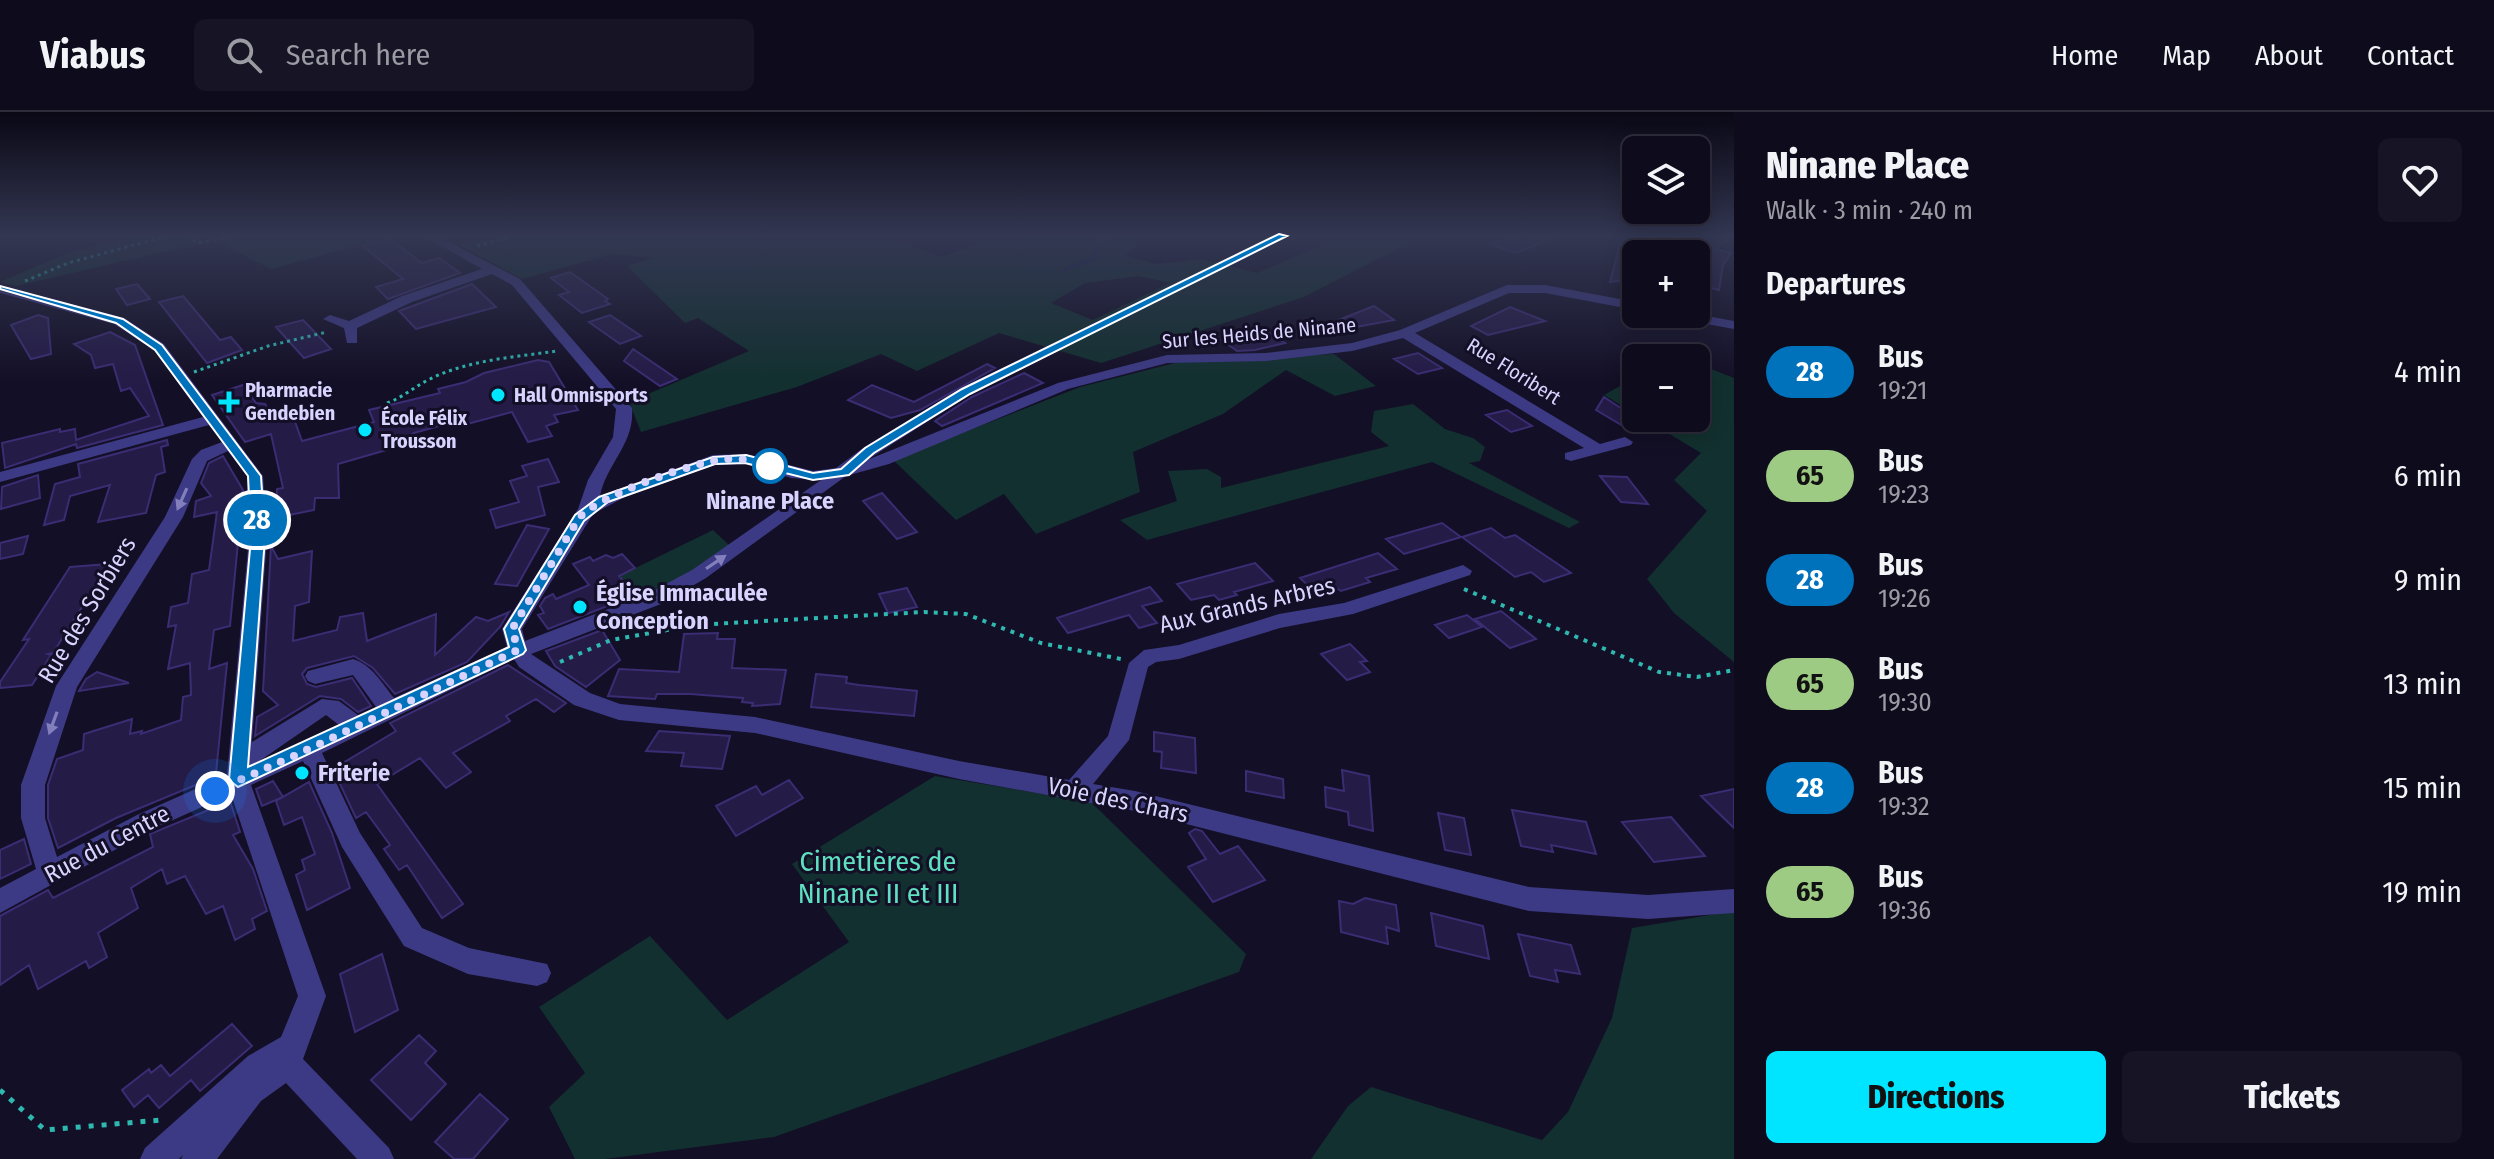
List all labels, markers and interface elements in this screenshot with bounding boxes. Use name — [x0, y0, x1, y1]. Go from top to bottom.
search box — [194, 19, 754, 91]
text: Viabus — [40, 32, 146, 78]
icon: search — [222, 33, 266, 77]
text: Search here — [286, 37, 430, 73]
text: Home — [2051, 39, 2118, 72]
text: Map — [2162, 39, 2211, 72]
text: About — [2255, 39, 2323, 72]
text: Contact — [2367, 39, 2454, 72]
map controls — [1622, 136, 1710, 432]
button: layers — [1622, 136, 1710, 224]
button: heart — [2378, 138, 2462, 222]
text: Ninane Place — [1766, 142, 1969, 188]
text: Walk · 3 min · 240 m — [1766, 195, 1973, 226]
button: + — [1622, 240, 1710, 328]
text: Departures — [1766, 266, 1906, 302]
street label: Sur les Heids de Ninane — [1161, 313, 1357, 353]
street label: Rue Floribert — [1463, 333, 1566, 410]
text: Bus — [1878, 339, 1923, 375]
button: − — [1622, 344, 1710, 432]
text: 4 min — [2394, 354, 2462, 390]
text: 28 — [1796, 355, 1824, 388]
text: 19:21 — [1878, 375, 1927, 406]
place label: Pharmacie Gendebien — [245, 378, 335, 425]
place label: Hall Omnisports — [514, 383, 648, 407]
marker: Hall Omnisports — [489, 386, 507, 404]
marker: Pharmacie Gendebien — [220, 393, 238, 411]
place label: École Félix Trousson — [381, 405, 468, 453]
marker: École Félix Trousson — [356, 421, 374, 439]
text: Bus — [1878, 443, 1923, 479]
marker: Ninane Place — [753, 449, 787, 483]
text: 6 min — [2394, 458, 2462, 494]
text: 65 — [1796, 459, 1824, 492]
text: 19:23 — [1878, 479, 1929, 510]
one-way arrow — [176, 487, 189, 510]
place label: Ninane Place — [706, 487, 834, 515]
line badge: 28 — [221, 494, 293, 546]
text: 28 — [243, 503, 271, 536]
street label: Rue des Sorbiers — [32, 532, 142, 688]
text: Bus — [1878, 547, 1923, 583]
one-way arrow — [706, 555, 727, 570]
text: 9 min — [2394, 562, 2462, 598]
text: 28 — [1796, 563, 1824, 596]
street label: Aux Grands Arbres — [1156, 571, 1338, 639]
place label: Église Immaculée Conception — [596, 578, 768, 635]
text: 19:26 — [1878, 583, 1931, 614]
marker: Église Immaculée Conception — [571, 598, 589, 616]
text: Bus — [1878, 651, 1923, 687]
text: 13 min — [2383, 666, 2462, 702]
text: 65 — [1796, 667, 1824, 700]
text: 19:30 — [1878, 687, 1932, 718]
one-way arrow — [47, 711, 59, 735]
text: Bus — [1878, 755, 1923, 791]
place label: Friterie — [318, 759, 390, 787]
marker: Friterie — [293, 764, 311, 782]
text: 15 min — [2383, 770, 2462, 806]
your location — [195, 771, 235, 811]
street label: Voie des Chars — [1045, 771, 1191, 829]
text: 28 — [1796, 771, 1824, 804]
text: 19:32 — [1878, 791, 1930, 822]
street label: Rue du Centre — [40, 799, 174, 889]
park label: Cimetières de Ninane II et III — [798, 845, 958, 910]
text: Bus — [1878, 859, 1923, 895]
text: 19 min — [2382, 874, 2462, 910]
text: 65 — [1796, 875, 1824, 908]
text: 19:36 — [1878, 895, 1931, 926]
button: Directions — [1766, 1051, 2106, 1143]
button: Tickets — [2122, 1051, 2462, 1143]

